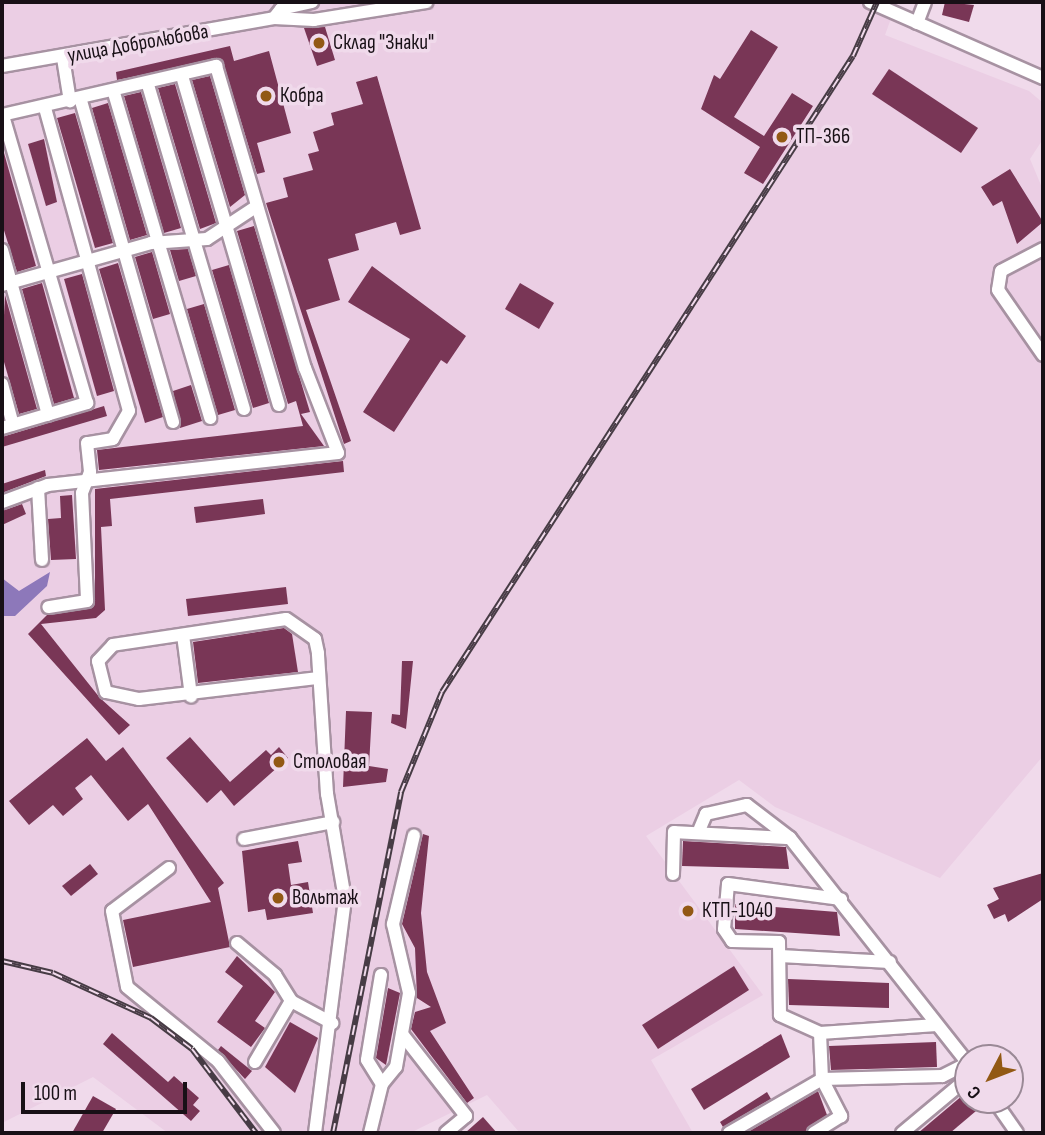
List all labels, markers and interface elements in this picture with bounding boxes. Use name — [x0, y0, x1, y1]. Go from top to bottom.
street label: улица Добролюбова — [66, 19, 210, 69]
place label: Склад "Знаки" — [333, 30, 434, 56]
marker: Склад "Знаки" — [311, 35, 327, 51]
place label: Кобра — [280, 83, 323, 109]
marker: Кобра — [258, 88, 274, 104]
place label: ТП-366 — [796, 124, 850, 150]
marker: ТП-366 — [774, 129, 790, 145]
place label: Столовая — [293, 749, 366, 775]
marker: Столовая — [271, 754, 287, 770]
place label: Вольтаж — [292, 885, 358, 911]
marker: Вольтаж — [270, 890, 286, 906]
place label: КТП-1040 — [702, 898, 773, 924]
marker: КТП-1040 — [680, 903, 696, 919]
north arrow — [954, 1044, 1024, 1114]
scale bar — [24, 1068, 191, 1112]
text: 100 m — [34, 1081, 77, 1106]
text: С — [963, 1081, 986, 1103]

